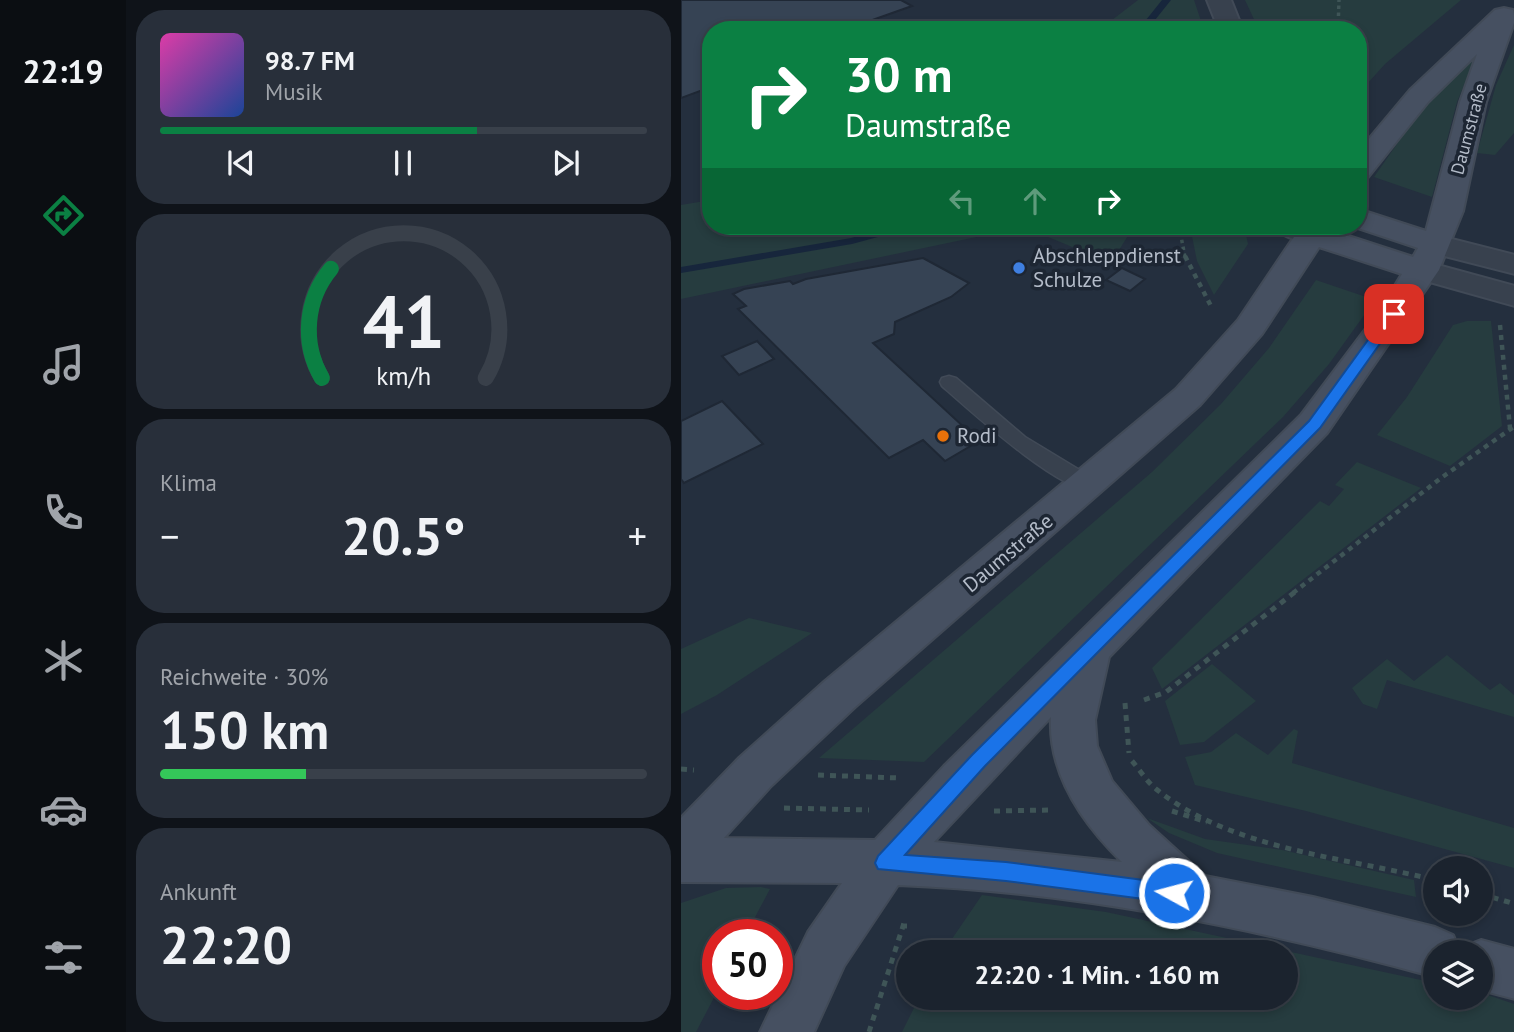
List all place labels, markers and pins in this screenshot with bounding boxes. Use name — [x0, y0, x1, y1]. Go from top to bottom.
place label: Abschleppdienst Schulze — [1033, 242, 1181, 293]
marker: Abschleppdienst Schulze — [1011, 260, 1027, 276]
pin — [1364, 284, 1424, 344]
place label: Rodi — [957, 422, 997, 449]
marker: Rodi — [935, 428, 951, 444]

